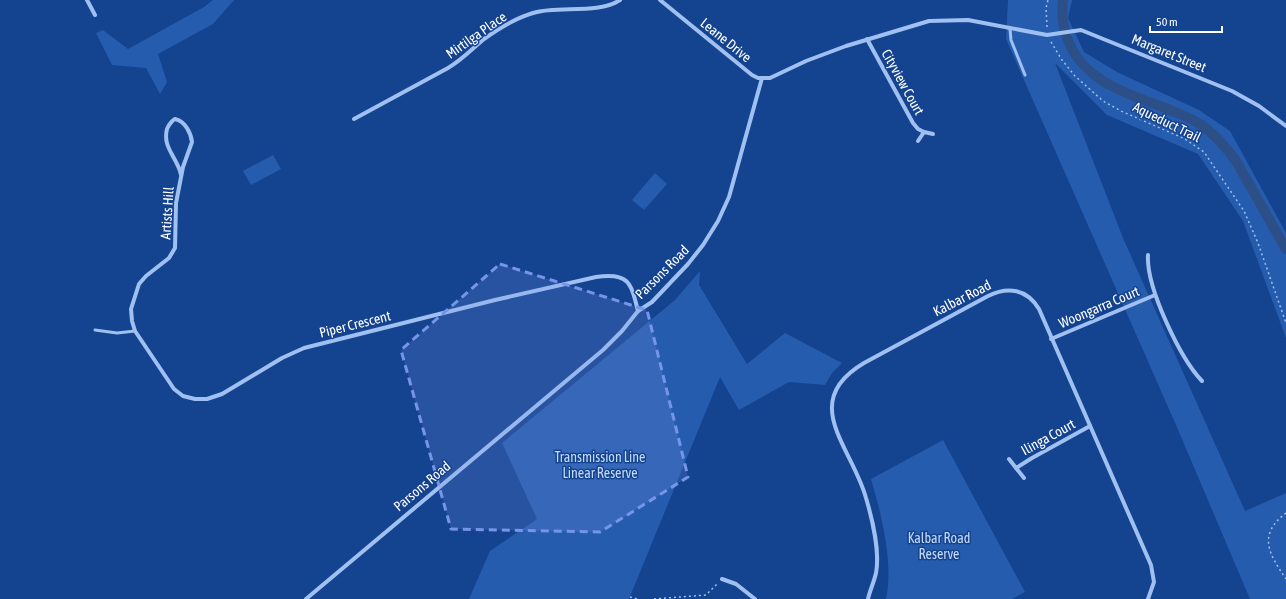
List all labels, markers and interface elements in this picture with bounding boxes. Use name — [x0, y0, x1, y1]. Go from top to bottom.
street label: Mirtilga Place — [443, 8, 509, 62]
scale bar — [1150, 8, 1222, 34]
street label: Leane Drive — [697, 15, 755, 65]
text: 50 m — [1156, 15, 1178, 29]
street label: Margaret Street — [1129, 31, 1209, 75]
street label: Cityview Court — [878, 46, 928, 118]
street label: Aqueduct Trail — [1130, 99, 1204, 145]
street label: Artists Hill — [157, 186, 177, 240]
street label: Parsons Road — [632, 242, 692, 302]
street label: Kalbar Road — [930, 277, 994, 319]
street label: Woongarra Court — [1056, 283, 1142, 331]
street label: Piper Crescent — [318, 307, 392, 341]
street label: Ilinga Court — [1018, 416, 1078, 458]
park label: Transmission Line Linear Reserve — [555, 449, 645, 481]
street label: Parsons Road — [390, 458, 454, 514]
park label: Kalbar Road Reserve — [908, 530, 970, 562]

